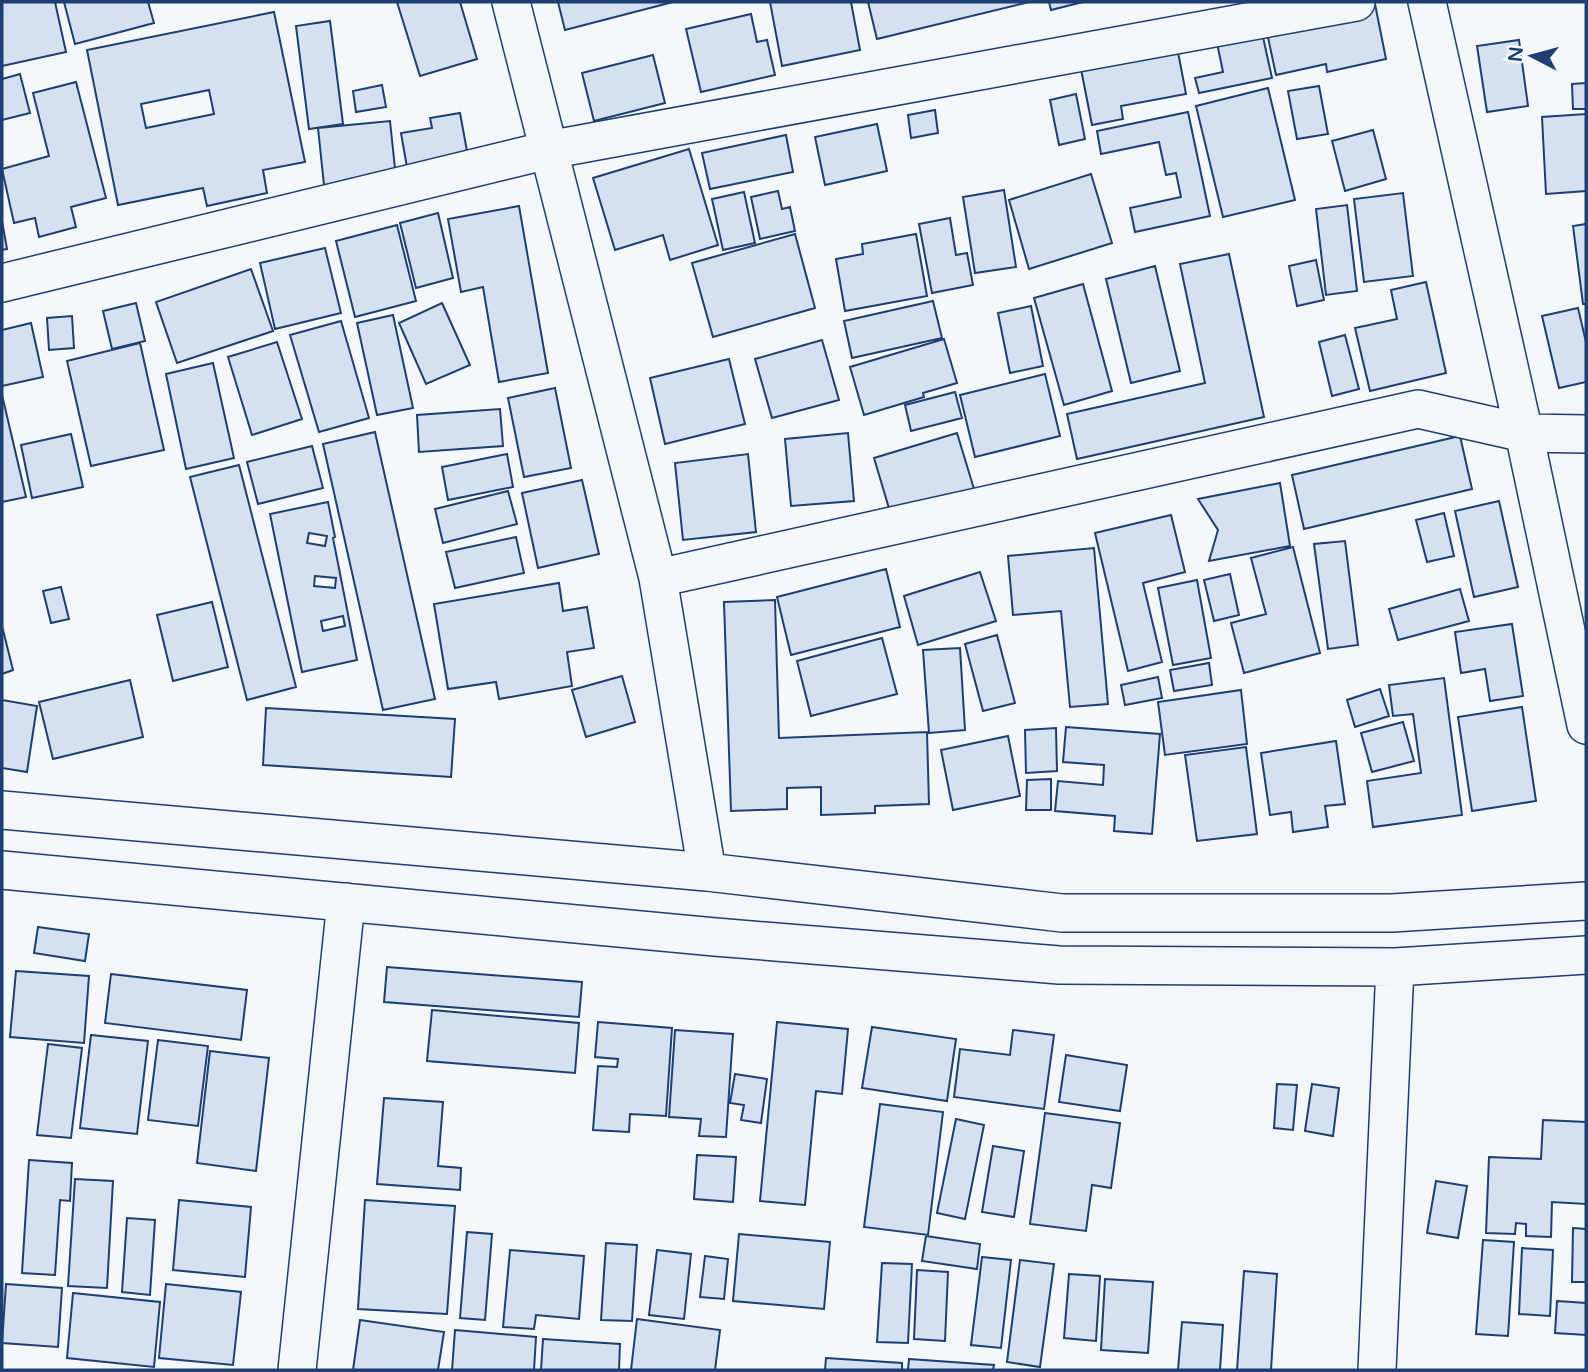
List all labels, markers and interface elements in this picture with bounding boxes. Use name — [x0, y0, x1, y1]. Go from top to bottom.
north arrow — [1497, 21, 1567, 91]
text: N — [1504, 46, 1528, 63]

